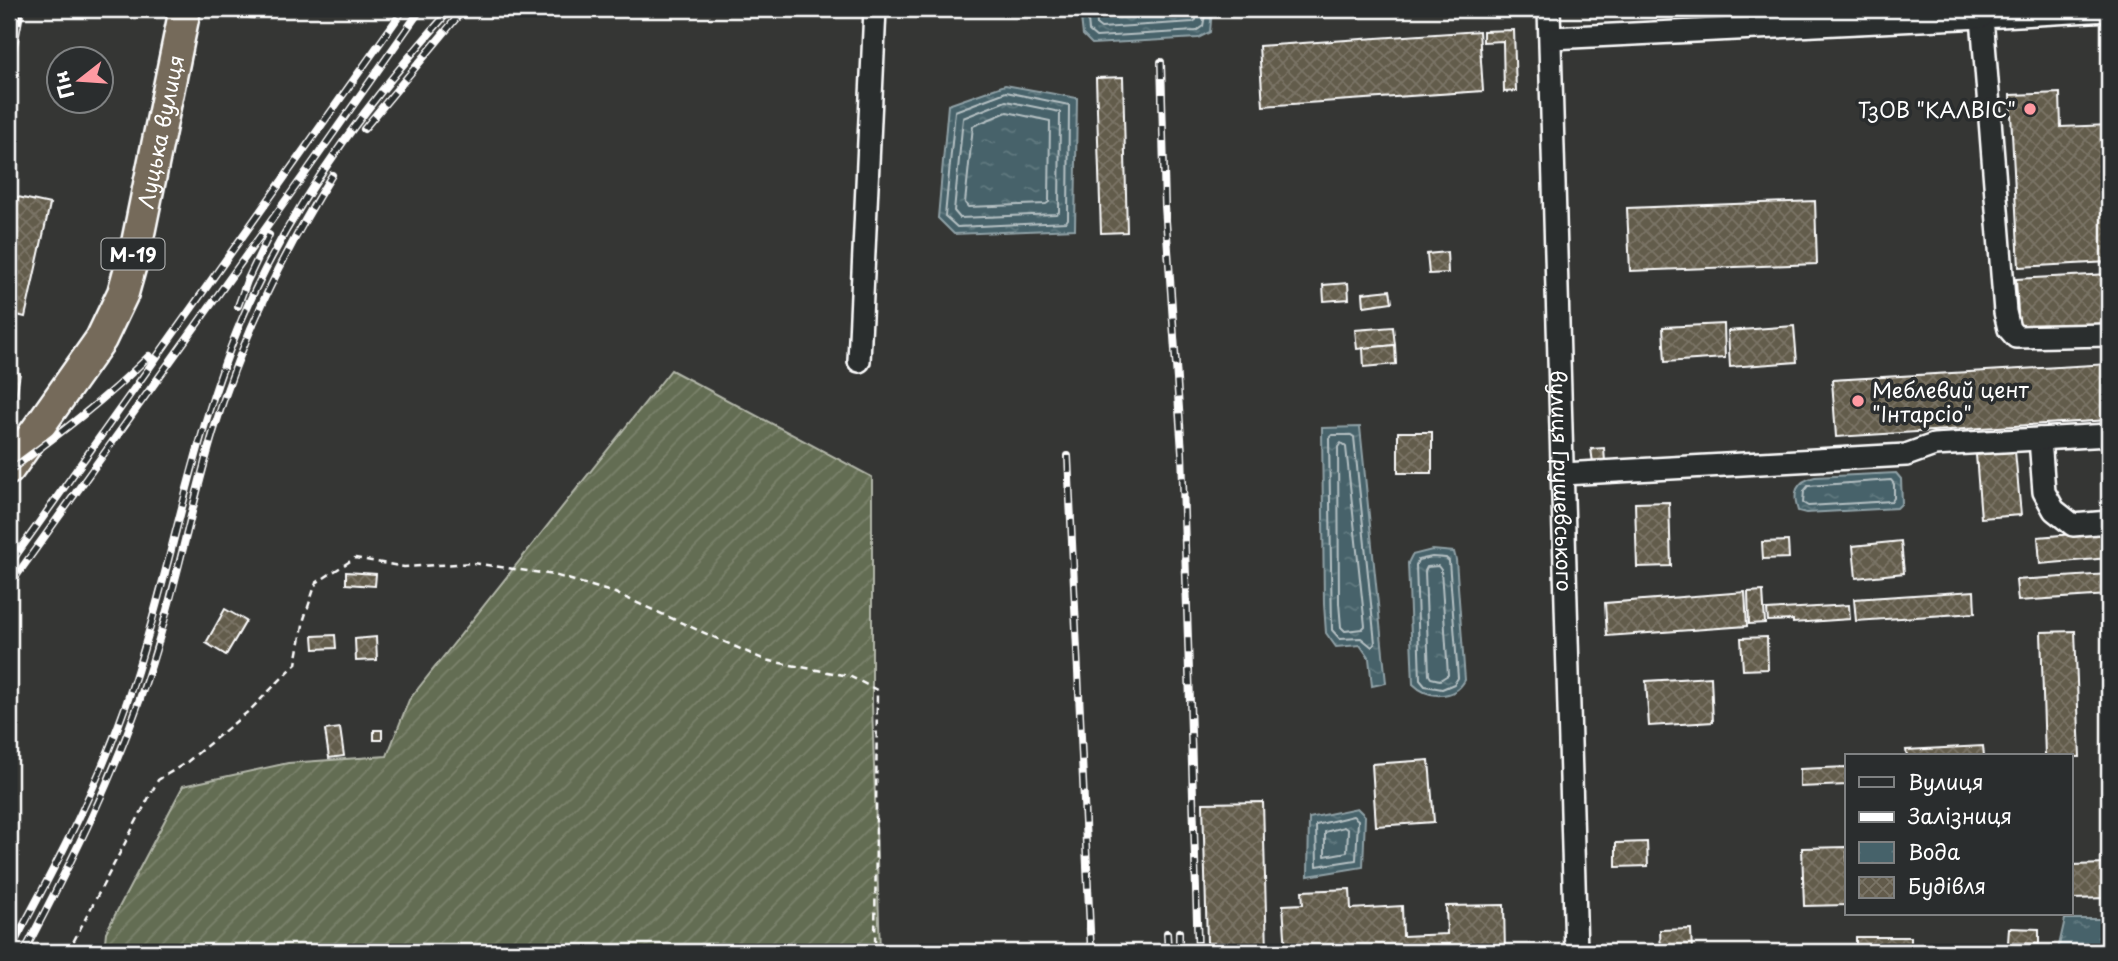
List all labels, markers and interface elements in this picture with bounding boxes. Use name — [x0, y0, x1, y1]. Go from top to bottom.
north arrow — [46, 46, 116, 116]
street label: Луцька вулиця — [129, 52, 191, 211]
text: Пн — [45, 68, 80, 103]
place label: ТзОВ "КАЛВІС" — [1858, 93, 2016, 125]
marker: ТзОВ "КАЛВІС" — [2022, 101, 2038, 117]
road number: М-19 — [102, 238, 164, 270]
street label: вулиця Грушевського — [1543, 370, 1582, 592]
place label: Меблевий цент "Інтарсіо" — [1872, 373, 2030, 429]
marker: Меблевий цент "Інтарсіо" — [1850, 393, 1866, 409]
legend — [1845, 754, 2072, 916]
text: Вулиця — [1908, 765, 1984, 797]
text: Залізниця — [1907, 799, 2012, 831]
text: Вода — [1908, 835, 1960, 867]
text: Будівля — [1908, 869, 1986, 901]

